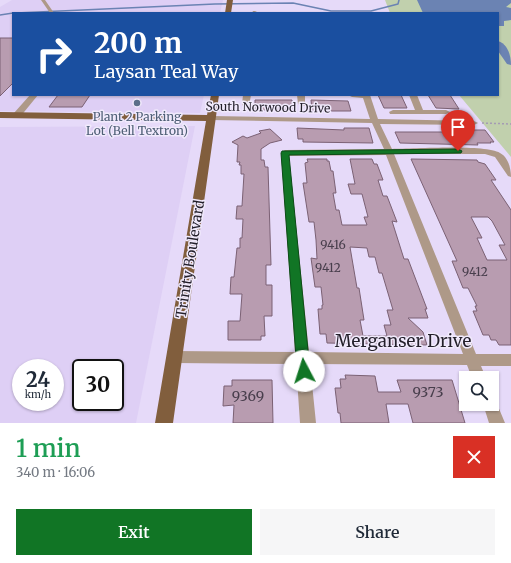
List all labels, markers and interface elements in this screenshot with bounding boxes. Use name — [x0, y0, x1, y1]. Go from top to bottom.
text: 200 m — [94, 25, 182, 61]
icon: right — [28, 28, 80, 80]
text: Laysan Teal Way — [94, 60, 238, 83]
marker: Plant 2 Parking Lot (Bell Textron) — [132, 98, 142, 108]
street label: South Norwood Drive — [205, 98, 331, 116]
place label: Plant 2 Parking Lot (Bell Textron) — [86, 109, 188, 138]
pin — [441, 110, 475, 151]
icon: arrive — [447, 116, 469, 138]
street label: Trinity Boulevard — [172, 198, 208, 319]
house number: 9416 — [320, 237, 346, 252]
house number: 9412 — [315, 260, 341, 275]
house number: 9412 — [462, 264, 488, 279]
street label: Merganser Drive — [335, 330, 471, 352]
position arrow — [283, 350, 325, 392]
speed limit sign: 30 — [72, 359, 124, 411]
text: 24 — [26, 367, 50, 392]
map controls — [459, 371, 499, 411]
button: search — [459, 371, 499, 411]
house number: 9373 — [412, 383, 444, 401]
house number: 9369 — [232, 387, 264, 405]
text: km/h — [25, 388, 51, 401]
text: 1 min — [16, 433, 81, 464]
button: close — [453, 436, 495, 478]
text: 340 m · 16:06 — [16, 464, 95, 481]
button: Exit — [16, 509, 252, 555]
button: Share — [260, 509, 495, 555]

